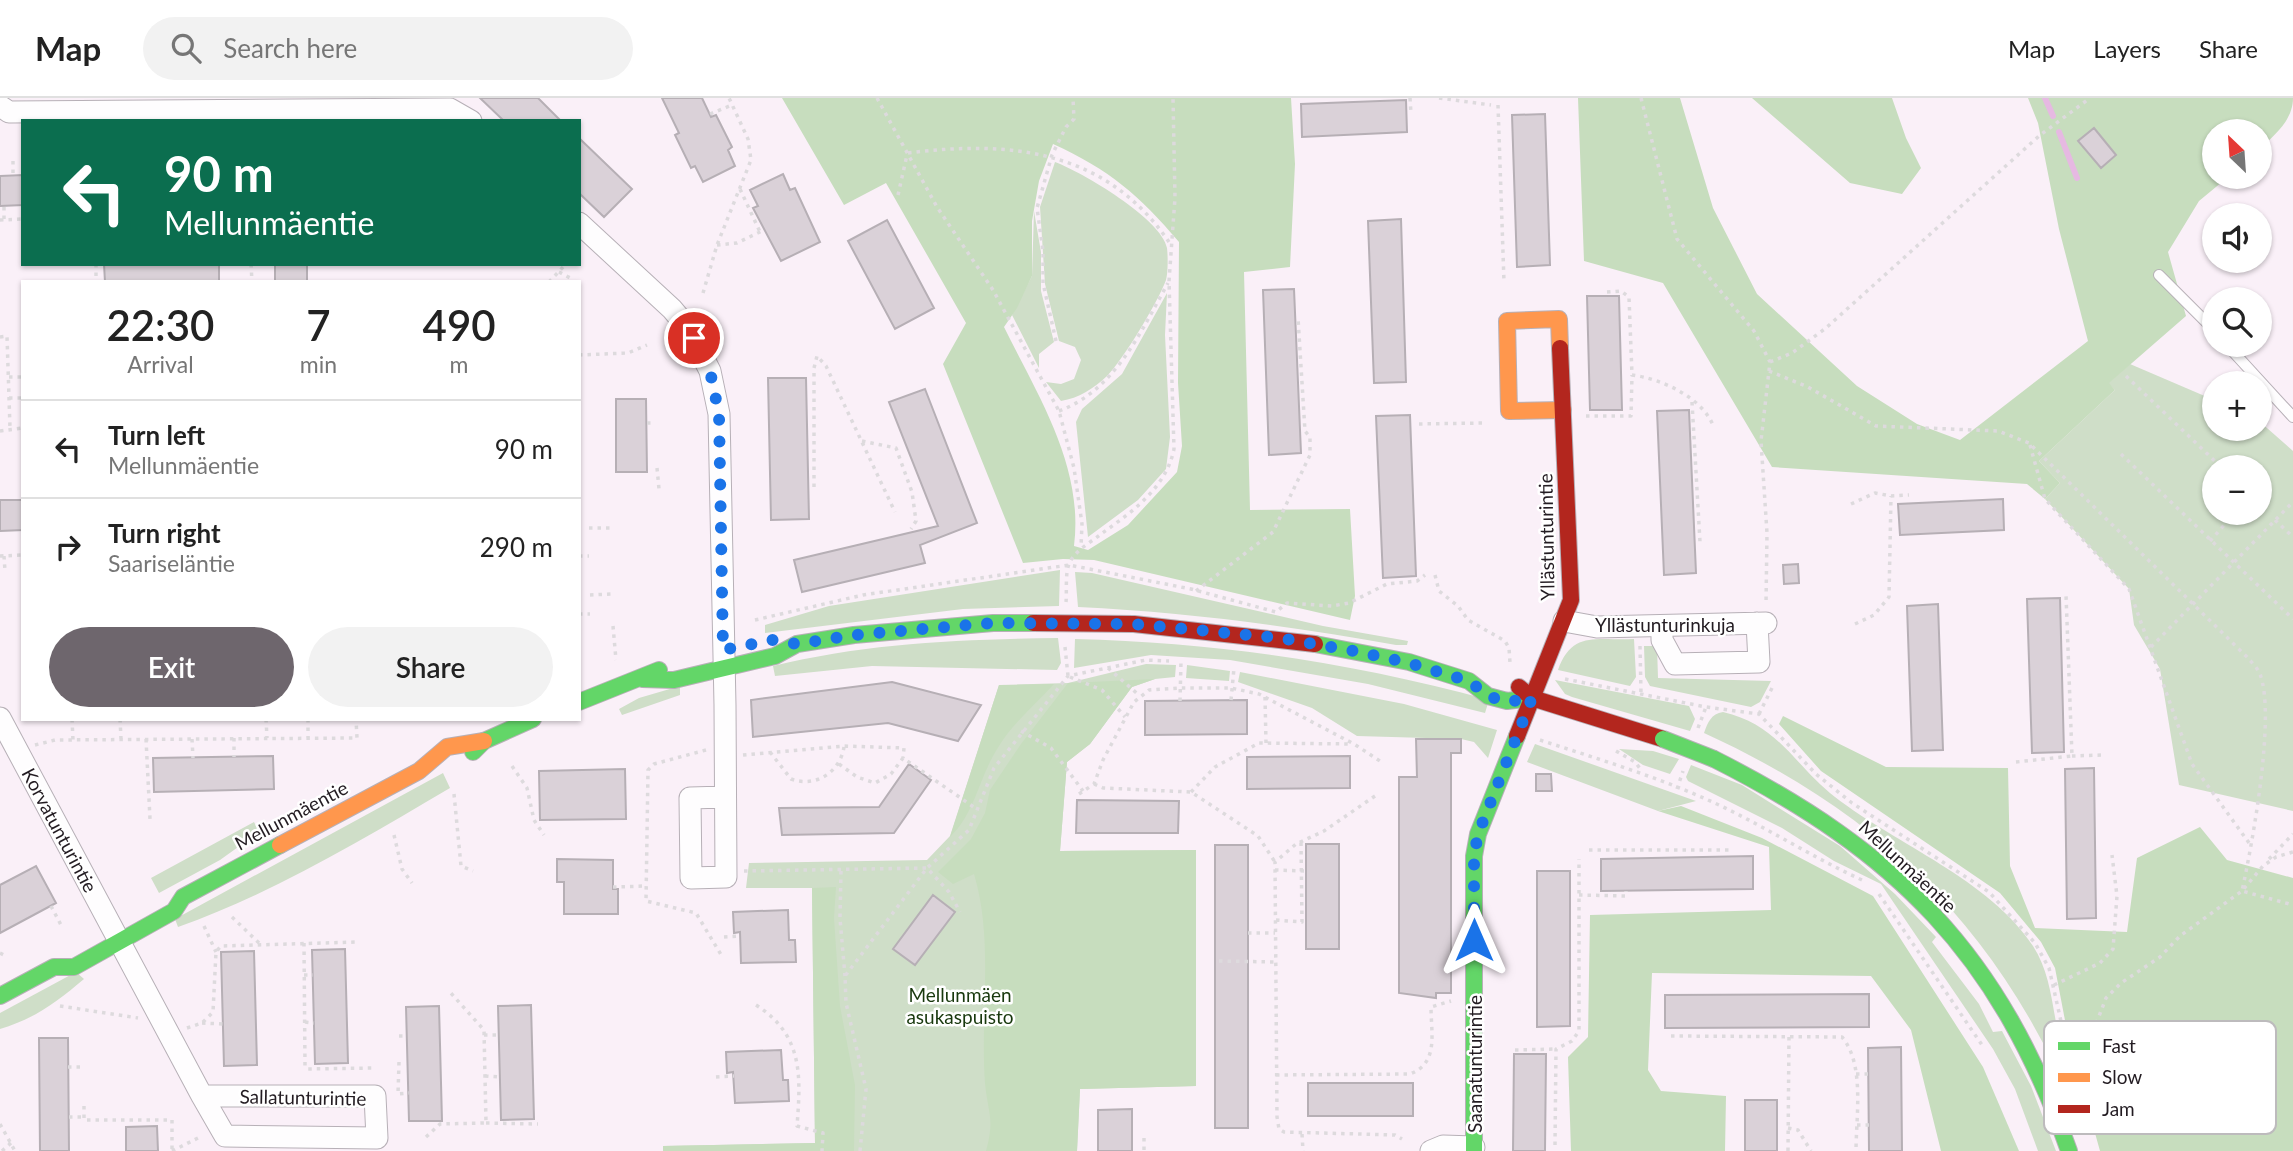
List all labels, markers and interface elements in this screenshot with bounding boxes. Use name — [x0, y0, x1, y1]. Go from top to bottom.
search box — [143, 17, 633, 80]
text: Map — [35, 28, 101, 68]
icon: search — [167, 29, 205, 67]
text: Search here — [223, 32, 357, 64]
text: Map — [2008, 34, 2055, 63]
text: Layers — [2093, 34, 2161, 63]
text: Share — [2199, 34, 2258, 63]
north arrow — [2202, 119, 2272, 189]
map controls — [2202, 119, 2272, 525]
text: 90 m — [164, 144, 274, 202]
icon: left — [49, 147, 140, 238]
text: Mellunmäentie — [164, 203, 374, 242]
button: sound — [2202, 203, 2272, 273]
button: search — [2202, 287, 2272, 357]
text: 22:30 — [106, 300, 214, 350]
text: 7 — [306, 300, 331, 350]
text: 490 — [423, 300, 496, 350]
pin — [664, 308, 724, 368]
icon: arrive — [675, 319, 713, 357]
text: Arrival — [127, 350, 194, 378]
text: min — [300, 350, 337, 378]
text: m — [450, 350, 469, 378]
button: + — [2202, 371, 2272, 441]
text: Turn left — [108, 419, 205, 451]
icon: left — [49, 430, 87, 468]
text: 90 m — [495, 433, 553, 465]
text: Mellunmäentie — [108, 451, 259, 479]
button: − — [2202, 455, 2272, 525]
street label: Yllästunturintie — [1533, 473, 1559, 601]
text: Turn right — [108, 517, 221, 549]
icon: right — [49, 528, 87, 566]
text: 290 m — [480, 531, 553, 563]
text: Saariseläntie — [108, 549, 235, 577]
street label: Yllästunturinkuja — [1595, 613, 1735, 636]
button: Exit — [49, 627, 294, 707]
button: Share — [308, 627, 553, 707]
street label: Korvatunturintie — [18, 764, 102, 896]
street label: Mellunmäentie — [230, 776, 352, 854]
street label: Mellunmäentie — [1854, 815, 1962, 917]
position arrow — [1437, 903, 1511, 977]
park label: Mellunmäen asukaspuisto — [906, 983, 1014, 1028]
street label: Saanatunturintie — [1463, 995, 1486, 1133]
legend — [2044, 1021, 2276, 1134]
text: Fast — [2102, 1034, 2136, 1057]
text: Slow — [2102, 1065, 2142, 1088]
street label: Sallatunturintie — [239, 1084, 367, 1110]
text: Jam — [2102, 1097, 2135, 1120]

